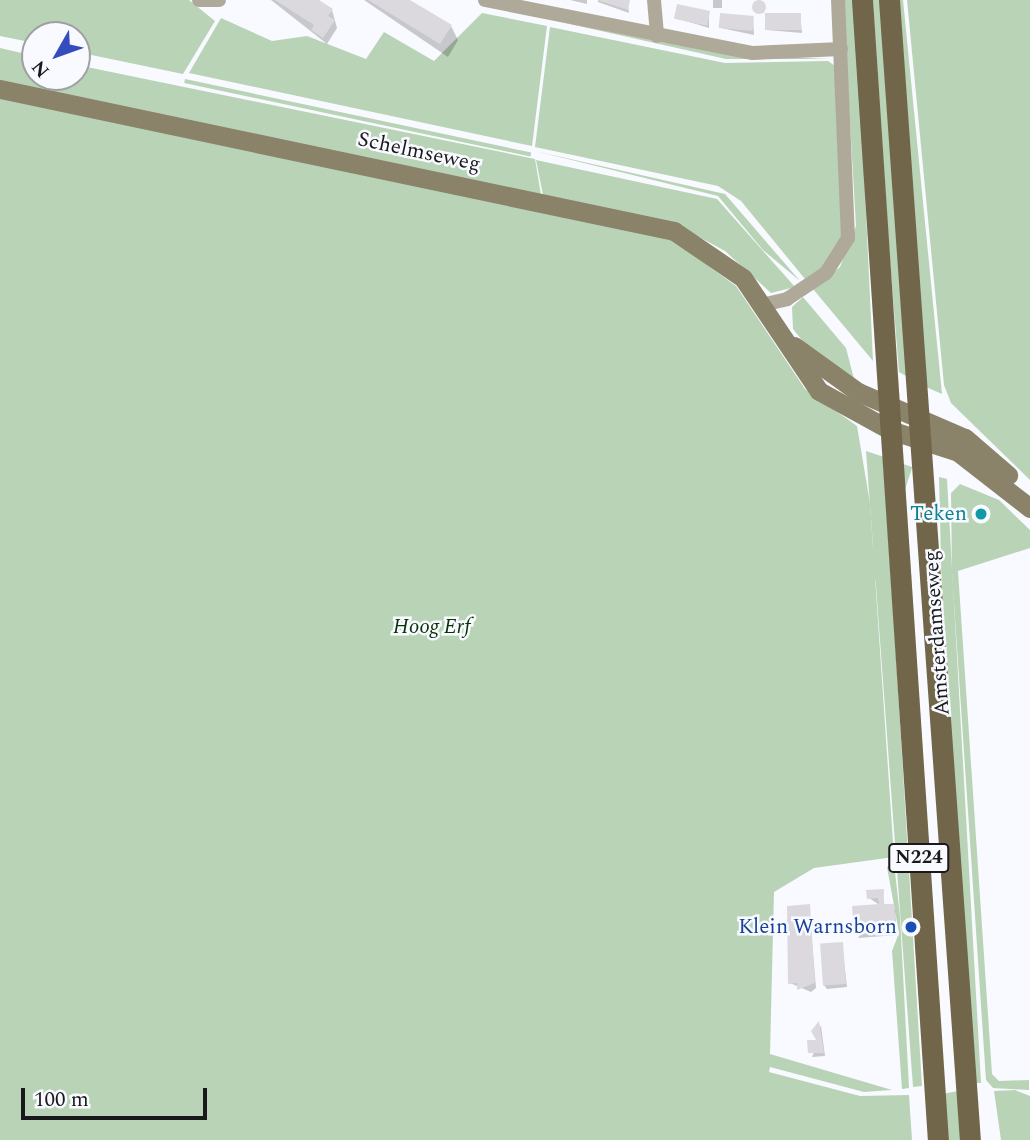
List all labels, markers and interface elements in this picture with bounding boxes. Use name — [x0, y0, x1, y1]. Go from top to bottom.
north arrow — [21, 21, 91, 91]
text: N — [25, 53, 57, 84]
street label: Schelmseweg — [355, 127, 483, 177]
place label: Teken — [910, 501, 967, 527]
marker: Teken — [973, 506, 989, 522]
street label: Amsterdamseweg — [919, 550, 955, 716]
park label: Hoog Erf — [393, 614, 471, 640]
road number: N224 — [888, 842, 950, 874]
place label: Klein Warnsborn — [738, 914, 897, 940]
marker: Klein Warnsborn — [903, 919, 919, 935]
scale bar — [24, 1074, 210, 1118]
text: 100 m — [34, 1084, 89, 1116]

